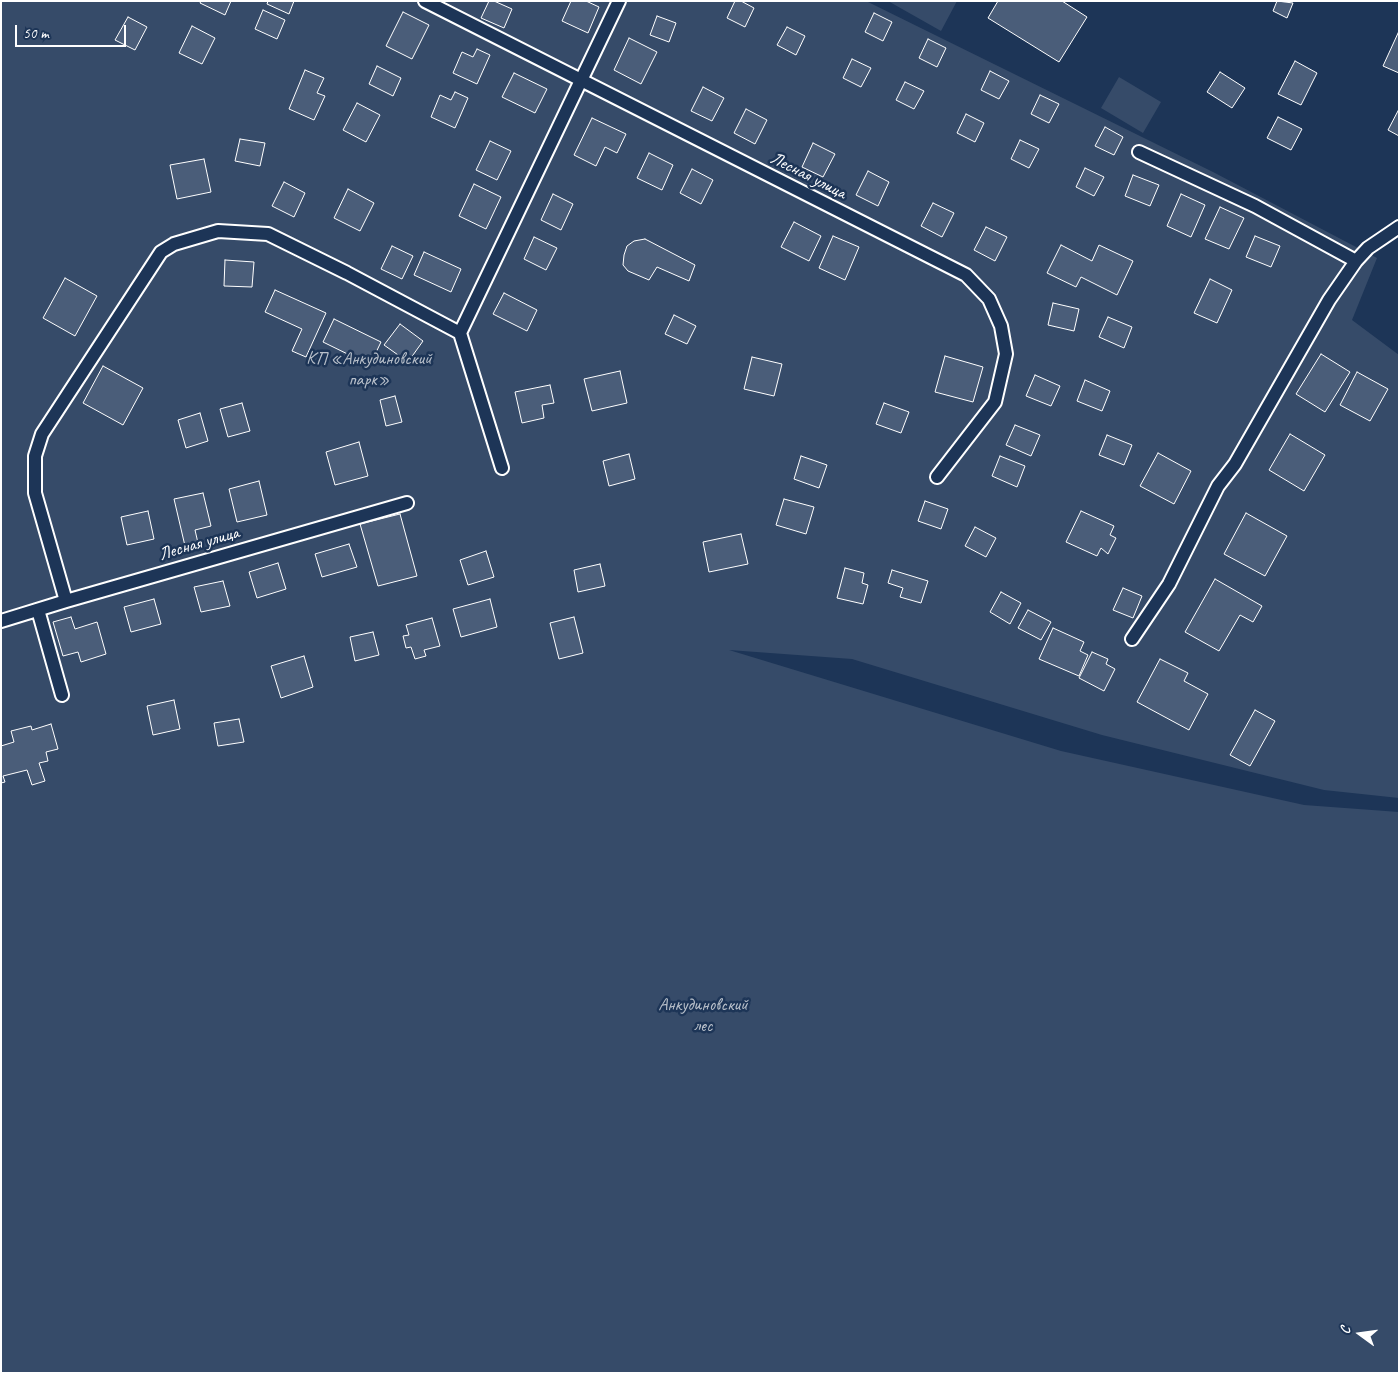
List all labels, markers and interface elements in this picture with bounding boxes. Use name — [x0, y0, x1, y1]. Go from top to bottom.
scale bar — [18, 15, 129, 47]
text: 50 m — [23, 24, 49, 43]
street label: Лесная улица — [766, 148, 850, 204]
park label: КП «Анкудиновский парк» — [306, 348, 432, 390]
street label: Лесная улица — [156, 522, 242, 566]
park label: Анкудиновский лес — [658, 994, 748, 1036]
north arrow — [1335, 1309, 1385, 1359]
text: С — [1336, 1325, 1354, 1336]

